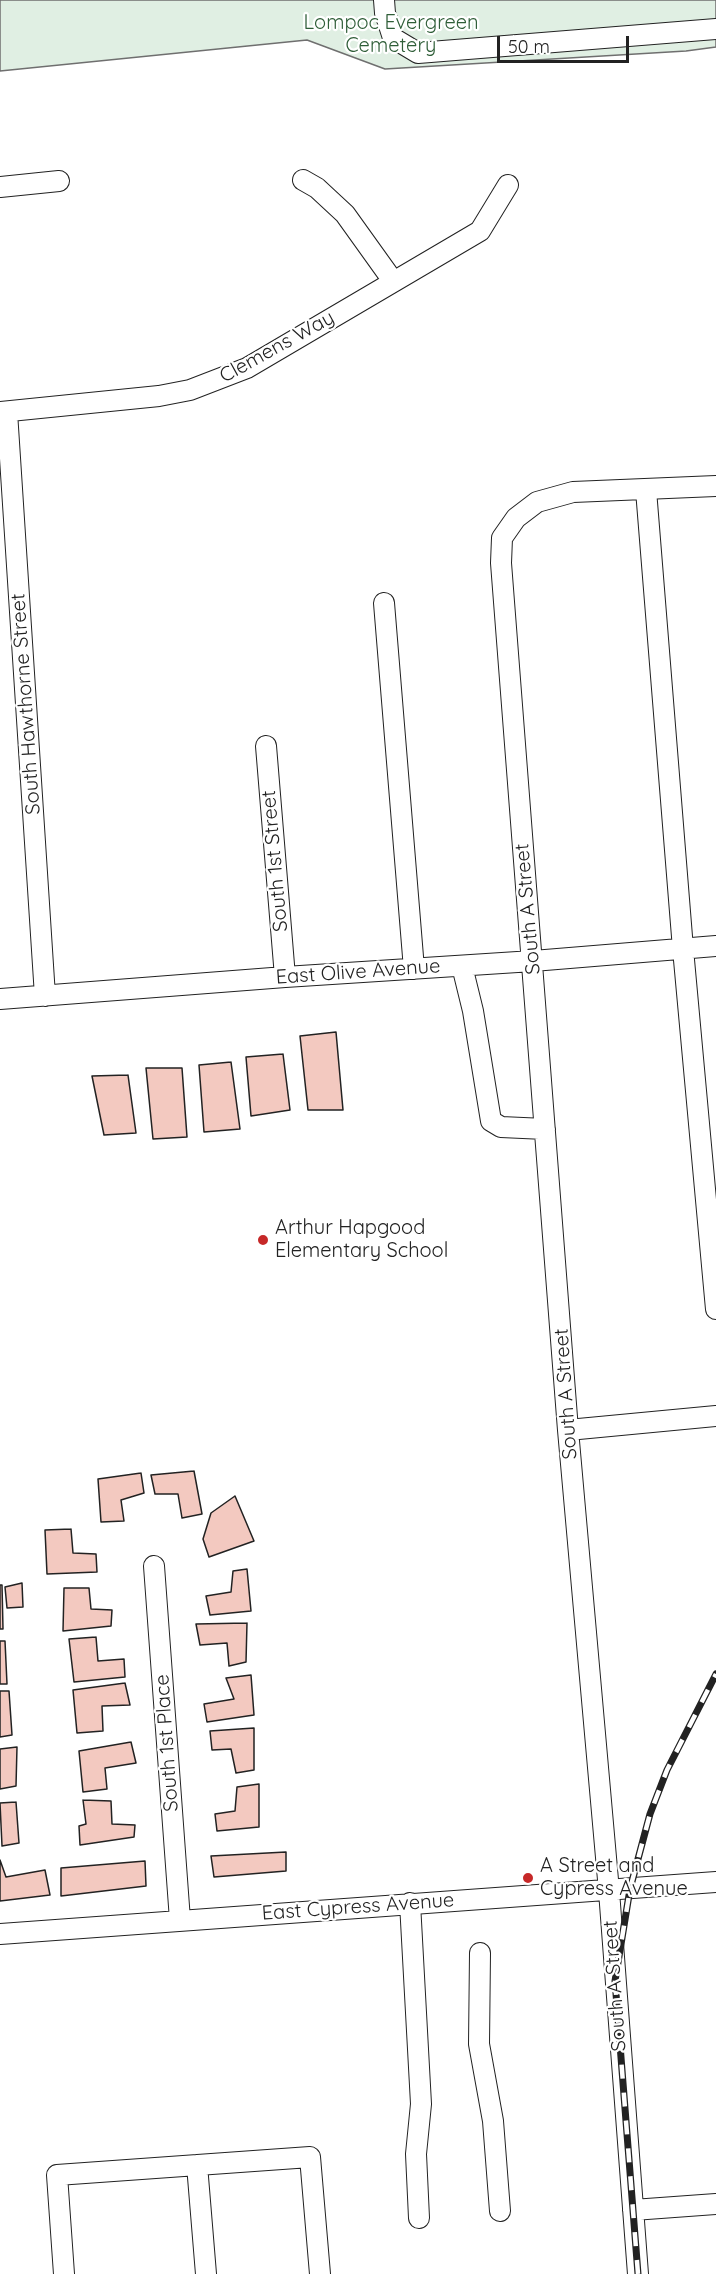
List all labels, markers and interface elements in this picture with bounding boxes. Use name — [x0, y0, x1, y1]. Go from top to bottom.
park label: Lompoc Evergreen Cemetery — [303, 11, 479, 58]
scale bar — [500, 24, 632, 62]
text: 50 m — [508, 35, 550, 58]
street label: Clemens Way — [216, 306, 338, 388]
street label: South Hawthorne Street — [6, 593, 46, 815]
street label: South 1st Street — [257, 789, 293, 933]
street label: South A Street — [510, 843, 546, 975]
street label: East Olive Avenue — [275, 954, 441, 990]
place label: Arthur Hapgood Elementary School — [275, 1216, 448, 1263]
marker: Arthur Hapgood Elementary School — [256, 1233, 270, 1247]
street label: South A Street — [549, 1328, 583, 1460]
street label: South 1st Place — [150, 1674, 184, 1812]
place label: A Street and Cypress Avenue — [540, 1854, 688, 1901]
marker: A Street and Cypress Avenue — [521, 1871, 535, 1885]
street label: East Cypress Avenue — [261, 1888, 455, 1926]
street label: South A Street — [598, 1920, 632, 2052]

